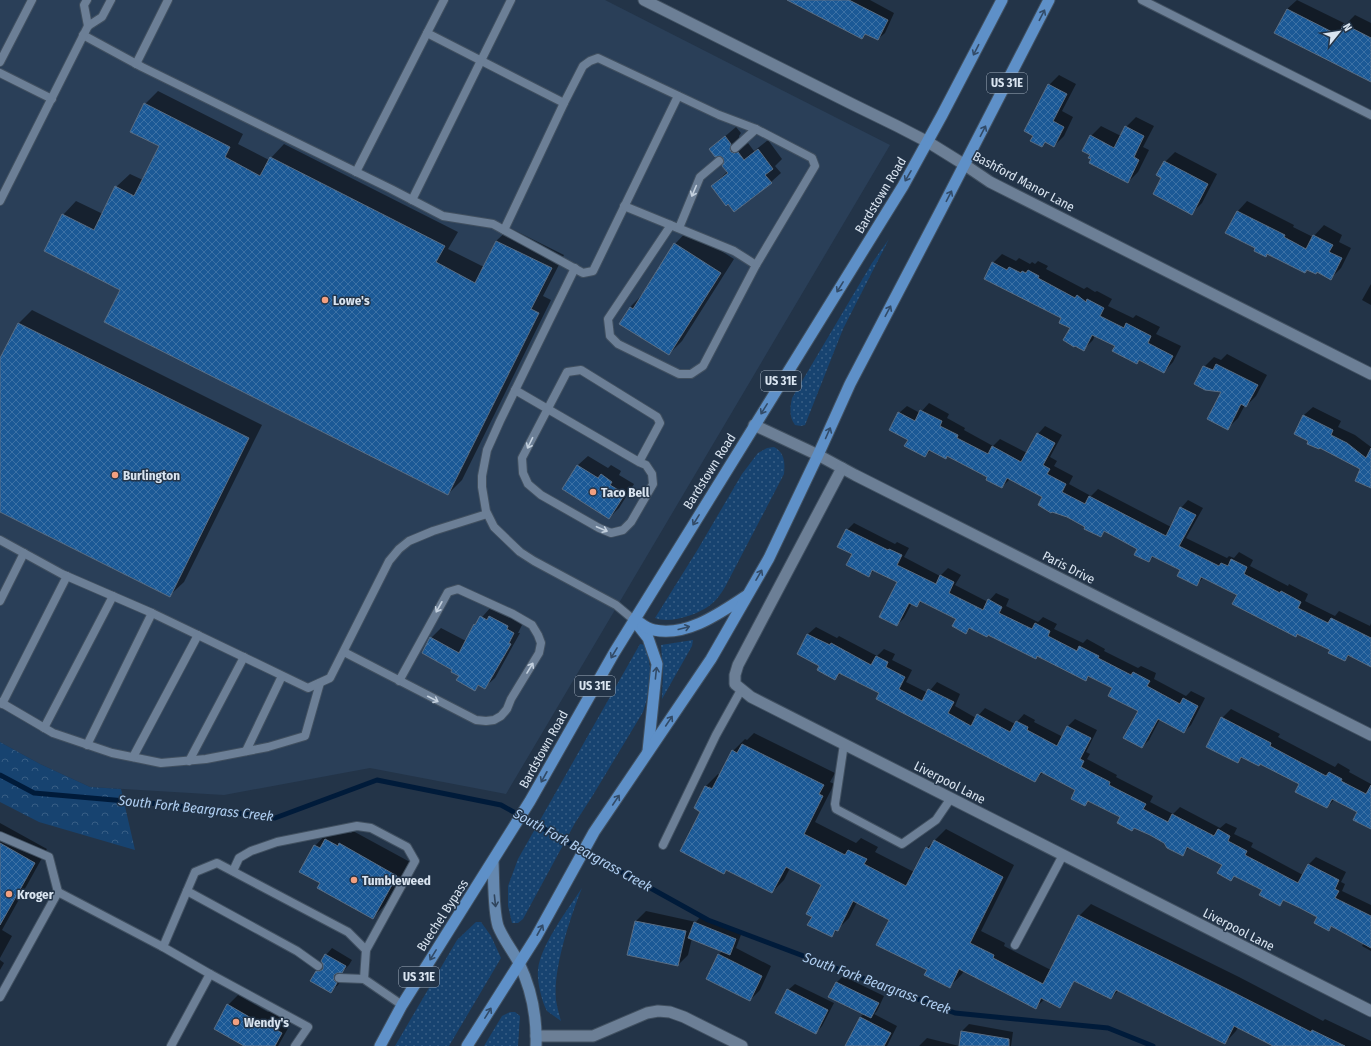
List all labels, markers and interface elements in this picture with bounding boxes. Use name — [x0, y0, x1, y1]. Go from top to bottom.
one-way arrow — [1038, 9, 1046, 21]
north arrow — [1319, 12, 1359, 52]
text: N — [1340, 21, 1355, 33]
one-way arrow — [972, 44, 979, 56]
road number: US 31E — [987, 73, 1027, 93]
one-way arrow — [979, 125, 987, 137]
street label: Bashford Manor Lane — [970, 148, 1077, 215]
street label: Bardstown Road — [852, 154, 909, 236]
one-way arrow — [904, 170, 912, 182]
one-way arrow — [690, 184, 698, 196]
one-way arrow — [945, 191, 953, 203]
one-way arrow — [836, 281, 844, 292]
place label: Lowe's — [333, 293, 370, 308]
marker: Lowe's — [320, 295, 330, 305]
one-way arrow — [885, 306, 892, 318]
road number: US 31E — [761, 371, 801, 391]
one-way arrow — [760, 403, 768, 414]
one-way arrow — [825, 427, 832, 439]
street label: Bardstown Road — [680, 431, 739, 512]
one-way arrow — [526, 437, 533, 449]
place label: Burlington — [123, 468, 180, 483]
marker: Burlington — [110, 470, 120, 480]
place label: Taco Bell — [601, 485, 650, 500]
marker: Taco Bell — [588, 487, 598, 497]
one-way arrow — [691, 514, 699, 526]
one-way arrow — [595, 525, 607, 533]
street label: Paris Drive — [1040, 548, 1097, 587]
one-way arrow — [756, 569, 764, 581]
one-way arrow — [435, 601, 443, 613]
one-way arrow — [677, 624, 690, 631]
one-way arrow — [609, 647, 617, 659]
one-way arrow — [526, 662, 534, 674]
one-way arrow — [652, 667, 660, 680]
road number: US 31E — [575, 676, 615, 696]
one-way arrow — [427, 695, 439, 703]
street label: Bardstown Road — [516, 708, 571, 791]
one-way arrow — [665, 716, 673, 727]
street label: Liverpool Lane — [912, 758, 988, 807]
one-way arrow — [539, 771, 547, 783]
water label: South Fork Beargrass Creek — [117, 792, 274, 825]
one-way arrow — [612, 795, 620, 806]
water label: South Fork Beargrass Creek — [510, 805, 655, 896]
place label: Tumbleweed — [362, 873, 431, 888]
marker: Tumbleweed — [349, 875, 359, 885]
street label: Buechel Bypass — [414, 876, 471, 954]
place label: Kroger — [17, 887, 54, 902]
marker: Kroger — [4, 889, 14, 899]
one-way arrow — [491, 894, 499, 907]
street label: Liverpool Lane — [1201, 905, 1277, 954]
one-way arrow — [536, 924, 544, 936]
water label: South Fork Beargrass Creek — [800, 948, 953, 1018]
one-way arrow — [429, 949, 437, 960]
road number: US 31E — [399, 967, 439, 987]
one-way arrow — [485, 1007, 493, 1019]
place label: Wendy's — [244, 1015, 289, 1030]
marker: Wendy's — [231, 1017, 241, 1027]

